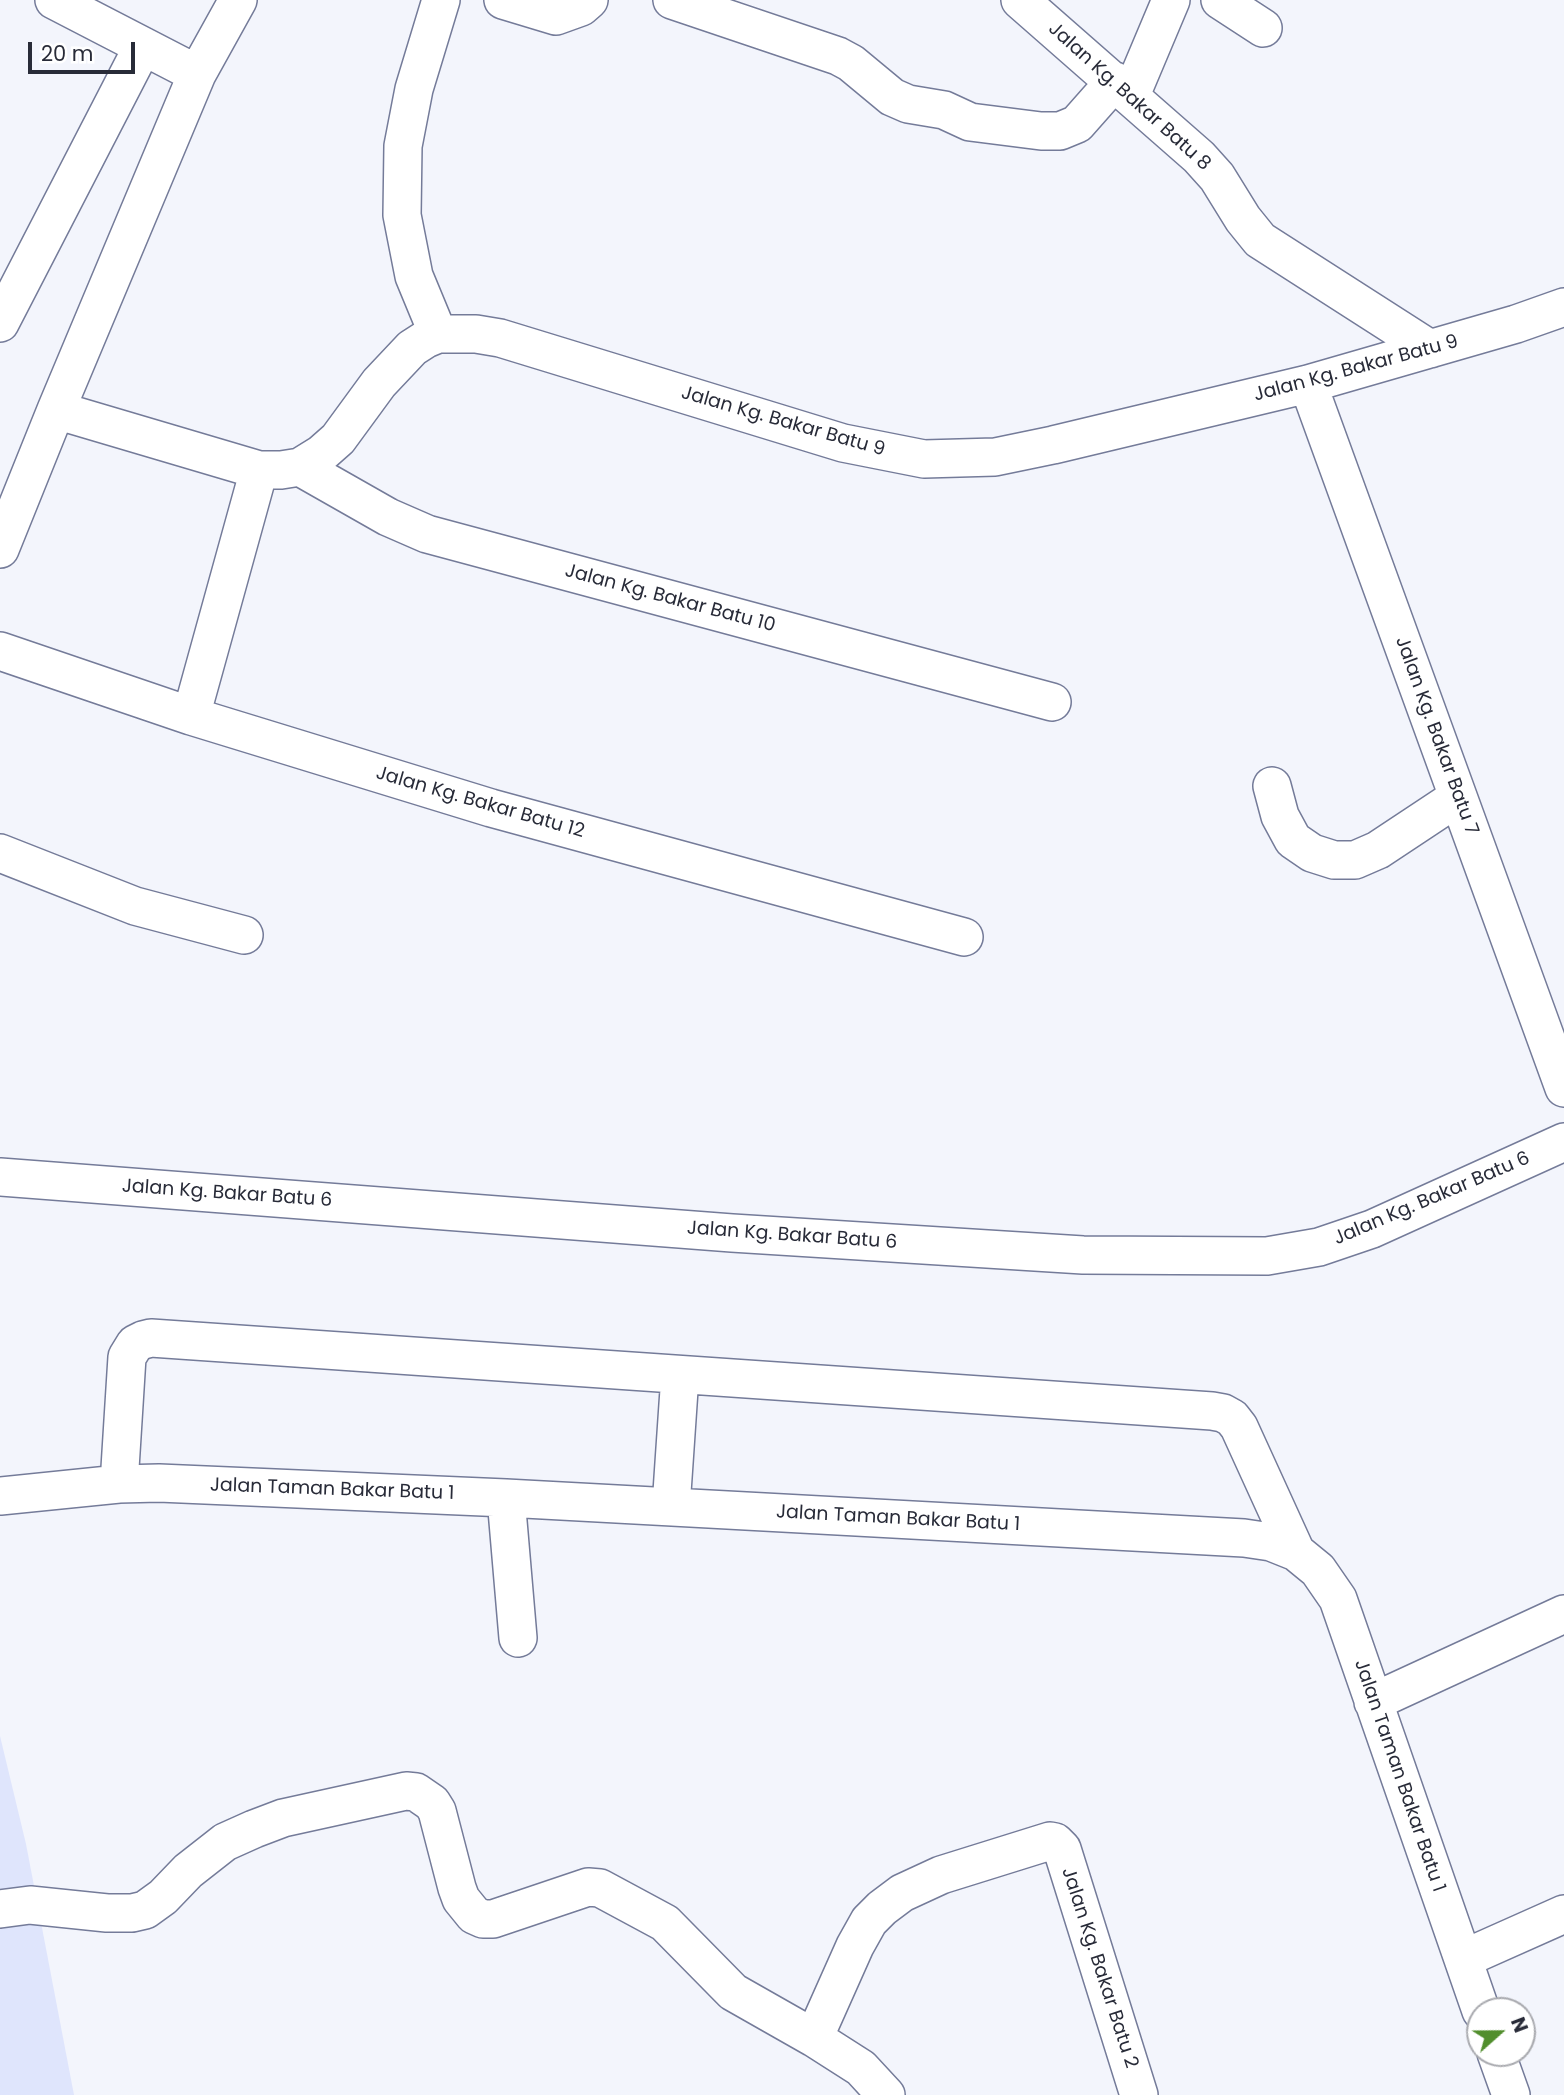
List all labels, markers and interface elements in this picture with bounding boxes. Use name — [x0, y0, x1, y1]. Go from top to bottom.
street label: Jalan Kg. Bakar Batu 8 — [1043, 18, 1215, 176]
scale bar — [32, 28, 138, 72]
text: 20 m — [41, 39, 94, 68]
street label: Jalan Kg. Bakar Batu 9 — [1251, 331, 1461, 407]
street label: Jalan Kg. Bakar Batu 9 — [679, 382, 887, 462]
street label: Jalan Kg. Bakar Batu 10 — [562, 560, 778, 638]
street label: Jalan Kg. Bakar Batu 7 — [1390, 634, 1482, 838]
street label: Jalan Kg. Bakar Batu 12 — [373, 762, 587, 844]
street label: Jalan Kg. Bakar Batu 6 — [1330, 1147, 1534, 1251]
street label: Jalan Kg. Bakar Batu 6 — [121, 1175, 333, 1213]
street label: Jalan Kg. Bakar Batu 6 — [686, 1217, 898, 1255]
street label: Jalan Taman Bakar Batu 1 — [209, 1474, 455, 1506]
street label: Jalan Taman Bakar Batu 1 — [775, 1501, 1021, 1537]
street label: Jalan Taman Bakar Batu 1 — [1348, 1657, 1450, 1895]
street label: Jalan Kg. Bakar Batu 2 — [1056, 1865, 1142, 2071]
north arrow — [1466, 1997, 1536, 2067]
text: N — [1504, 2013, 1534, 2037]

